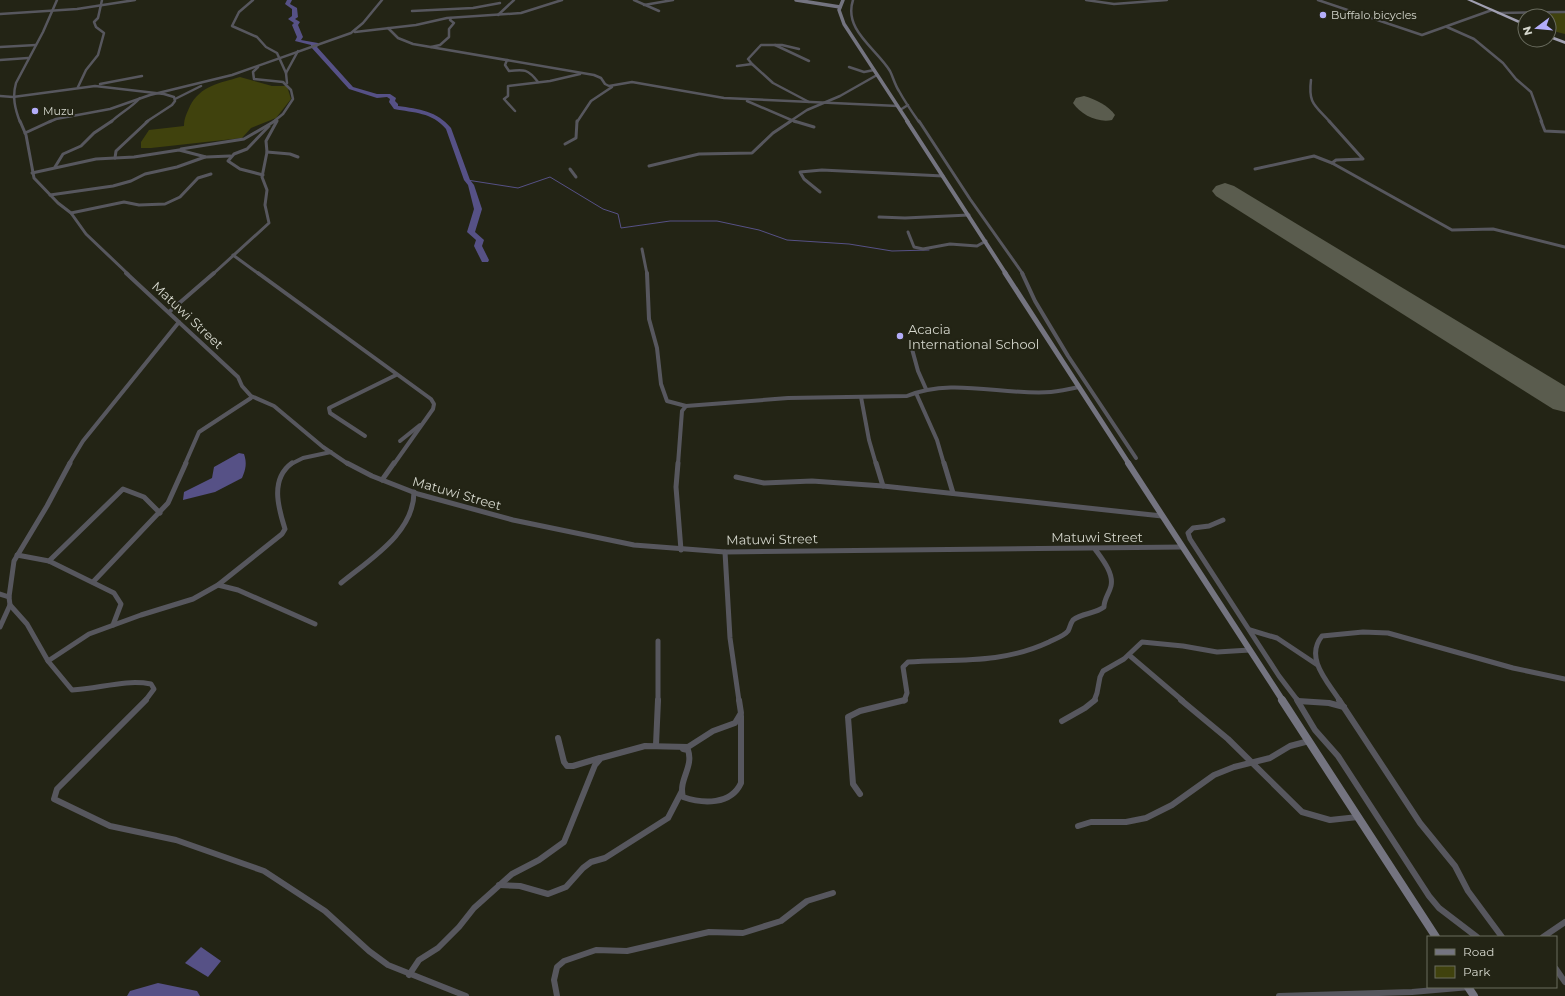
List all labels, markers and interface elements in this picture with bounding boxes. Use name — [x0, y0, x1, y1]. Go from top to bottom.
place label: Buffalo bicycles — [1331, 8, 1417, 22]
north arrow — [1517, 8, 1557, 48]
marker: Buffalo bicycles — [1318, 10, 1328, 20]
text: N — [1519, 25, 1535, 37]
place label: Muzu — [43, 104, 74, 118]
marker: Muzu — [30, 106, 40, 116]
street label: Matuwi Street — [149, 278, 227, 352]
place label: Acacia International School — [908, 321, 1039, 352]
marker: Acacia International School — [895, 331, 905, 341]
street label: Matuwi Street — [411, 473, 503, 513]
street label: Matuwi Street — [1051, 529, 1143, 545]
street label: Matuwi Street — [726, 530, 818, 548]
legend — [1427, 936, 1557, 988]
text: Road — [1463, 944, 1494, 959]
text: Park — [1463, 964, 1491, 979]

